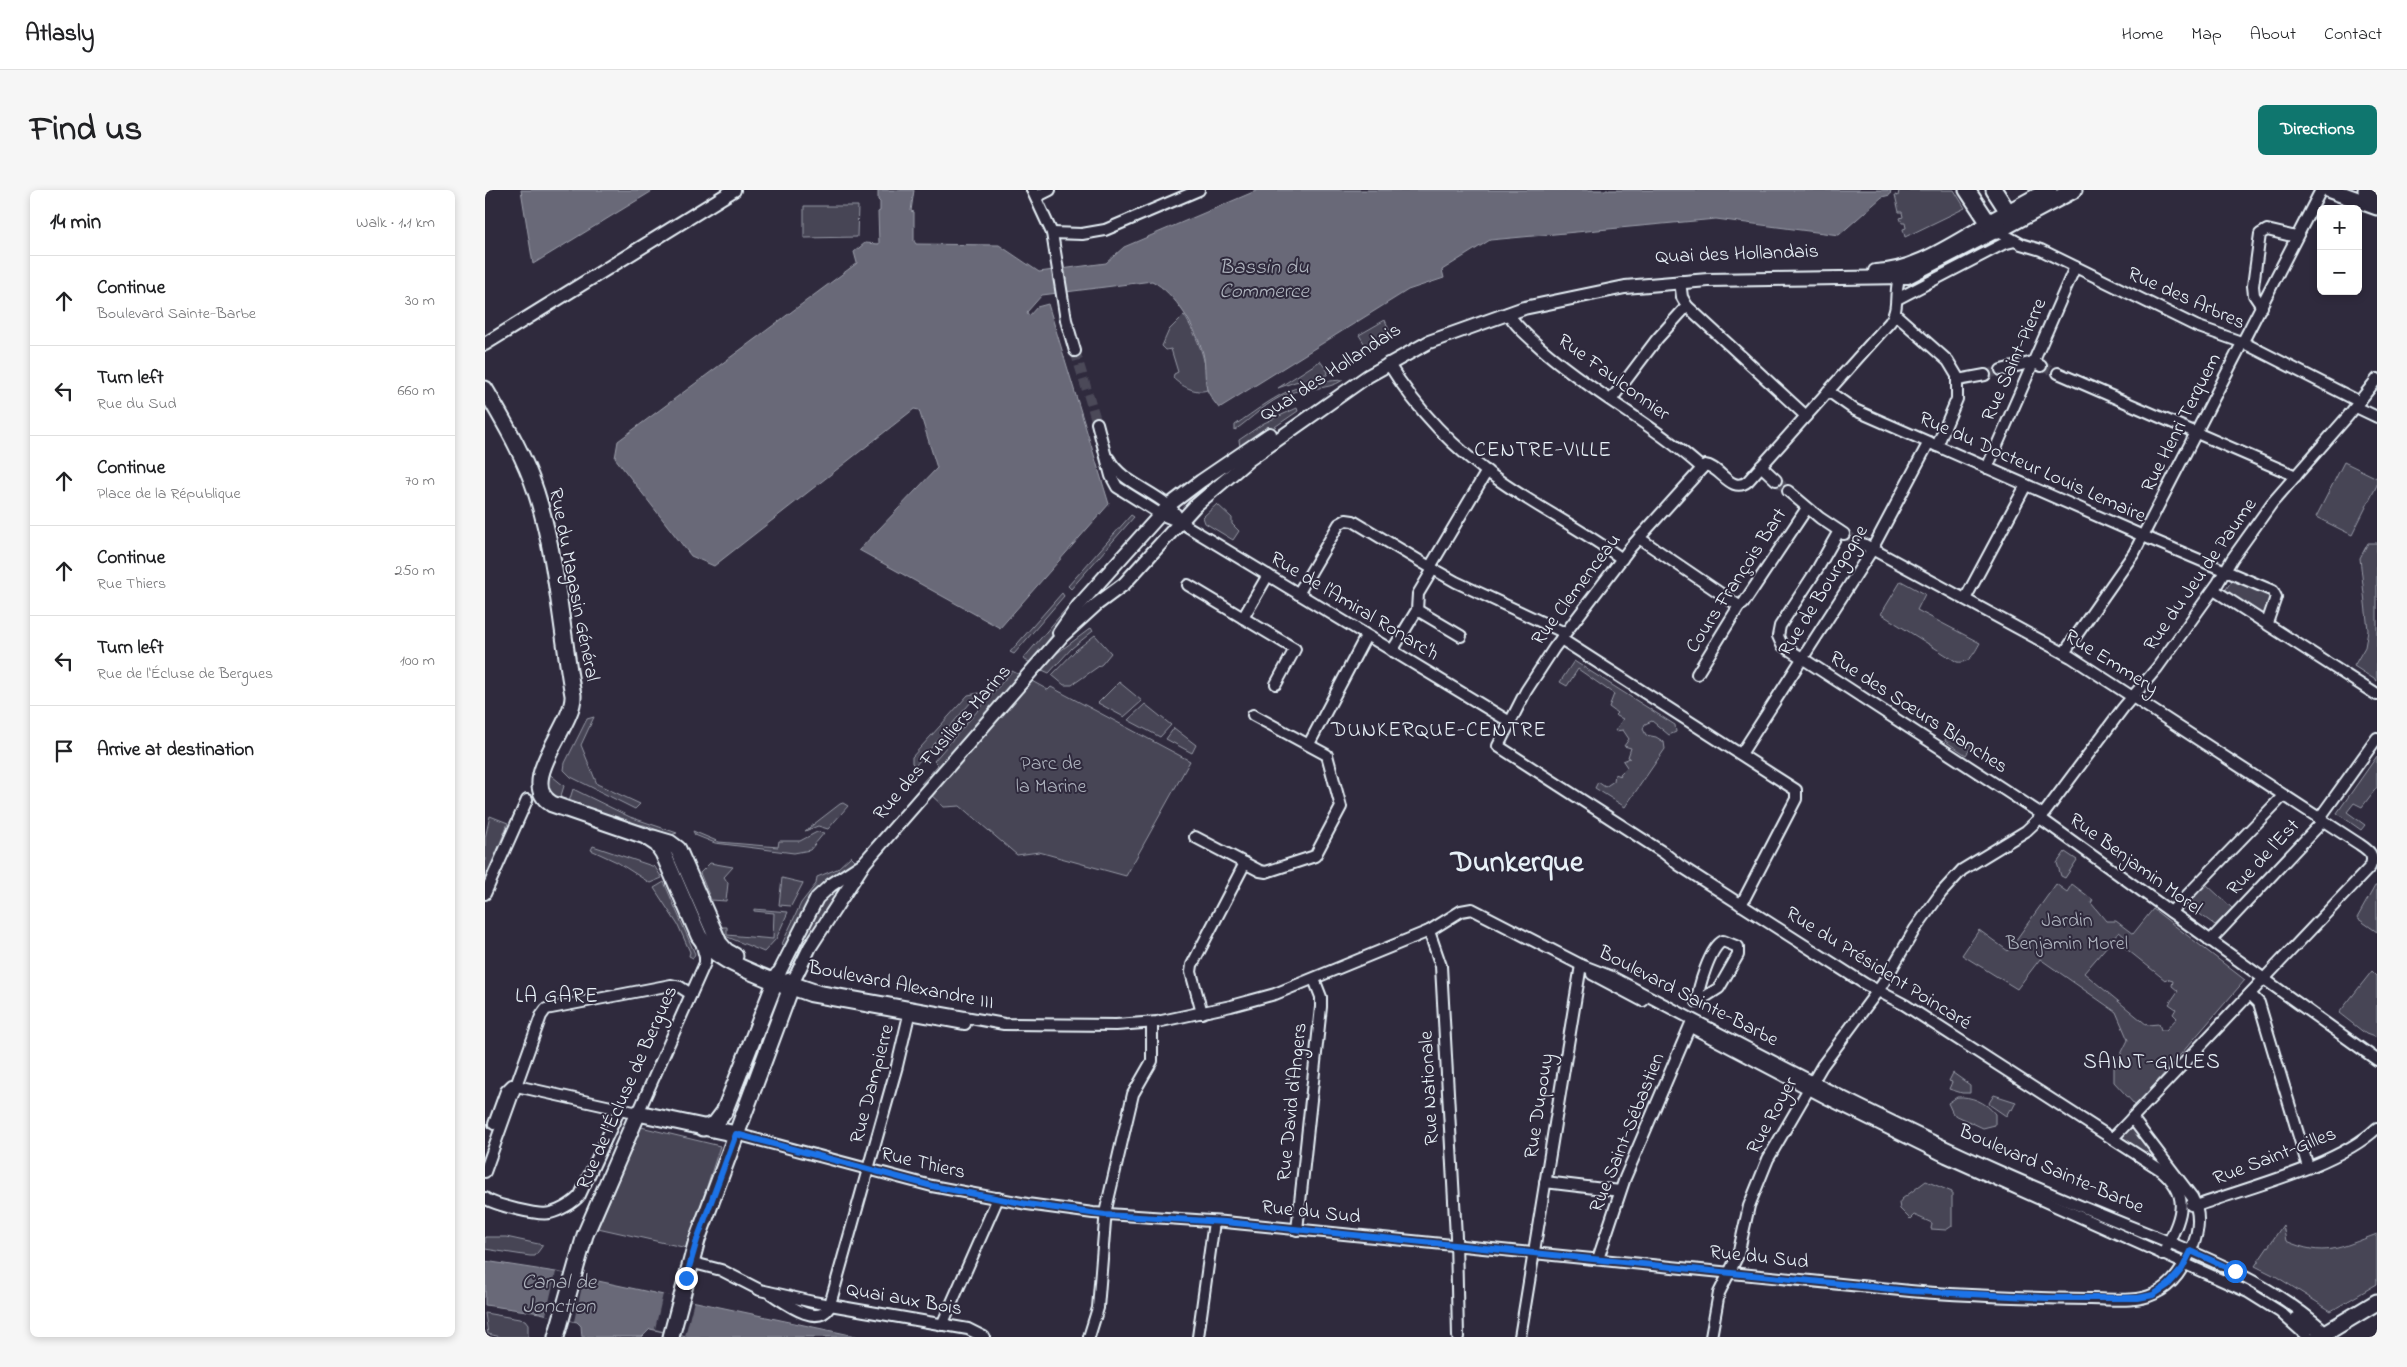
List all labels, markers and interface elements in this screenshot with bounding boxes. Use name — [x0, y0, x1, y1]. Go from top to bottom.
text: Atlasly — [25, 17, 94, 52]
text: Home — [2122, 22, 2163, 48]
text: Map — [2191, 22, 2222, 48]
text: About — [2250, 22, 2296, 48]
text: Contact — [2324, 22, 2382, 48]
text: Find us — [30, 105, 142, 156]
button: Directions — [2258, 105, 2377, 155]
map controls — [2317, 205, 2362, 295]
button: + — [2317, 205, 2362, 250]
text: 14 min — [50, 208, 101, 238]
text: Walk · 1.1 km — [356, 211, 435, 235]
street label: Quai des Hollandais — [1655, 238, 1819, 272]
button: − — [2317, 250, 2362, 295]
water label: Bassin du Commerce — [1219, 253, 1310, 307]
street label: Rue des Arbres — [2122, 260, 2250, 338]
text: Continue — [97, 275, 165, 302]
icon: ahead — [50, 287, 78, 315]
text: 30 m — [405, 289, 435, 313]
street label: Rue Saint-Pierre — [1975, 294, 2055, 426]
text: Boulevard Sainte-Barbe — [97, 302, 256, 326]
street label: Quai des Hollandais — [1254, 316, 1408, 430]
street label: Rue Faulconnier — [1551, 327, 1676, 429]
street label: Rue Henri Terquem — [2134, 348, 2230, 498]
text: Turn left — [97, 365, 164, 392]
icon: left — [50, 377, 78, 405]
text: 660 m — [398, 379, 435, 403]
text: Rue du Sud — [97, 392, 177, 416]
street label: Rue du Docteur Louis Lemaire — [1914, 405, 2150, 531]
district label: CENTRE-VILLE — [1474, 436, 1612, 466]
text: Continue — [97, 455, 165, 482]
icon: ahead — [50, 467, 78, 495]
text: 70 m — [405, 469, 435, 493]
text: Place de la République — [97, 482, 241, 506]
street label: Rue du Magasin Général — [539, 486, 606, 684]
street label: Rue du Jeu de Paume — [2137, 492, 2265, 658]
street label: Cours François Bart — [1679, 503, 1795, 659]
street label: Rue de Bourgogne — [1772, 520, 1877, 663]
street label: Rue Clemenceau — [1525, 528, 1629, 652]
text: Continue — [97, 545, 165, 572]
street label: Rue de l'Amiral Ronarc'h — [1264, 545, 1444, 669]
icon: ahead — [50, 557, 78, 585]
text: 250 m — [395, 559, 435, 583]
text: Rue Thiers — [97, 572, 166, 596]
street label: Rue Emmery — [2058, 623, 2164, 703]
text: Turn left — [97, 635, 164, 662]
street label: Rue des Sœurs Blanches — [1823, 644, 2013, 782]
icon: left — [50, 647, 78, 675]
text: 100 m — [400, 649, 435, 673]
street label: Rue des Fusiliers Marins — [867, 659, 1019, 827]
text: Rue de l'Écluse de Bergues — [97, 662, 273, 686]
district label: DUNKERQUE-CENTRE — [1330, 716, 1547, 746]
icon: arrive — [50, 737, 78, 765]
text: Arrive at destination — [97, 737, 254, 764]
park label: Parc de la Marine — [1016, 750, 1086, 802]
street label: Rue Benjamin Morel — [2062, 807, 2208, 923]
street label: Rue de l'Est — [2221, 813, 2308, 903]
district label: Dunkerque — [1449, 842, 1585, 886]
street label: Rue du Président Poincaré — [1779, 900, 1977, 1038]
park label: Jardin Benjamin Morel — [2005, 907, 2128, 959]
street label: Boulevard Sainte-Barbe — [1592, 939, 1783, 1055]
street label: Boulevard Alexandre III — [805, 954, 996, 1018]
street label: Rue de l'Écluse de Bergues — [570, 981, 687, 1195]
district label: LA GARE — [515, 982, 599, 1012]
street label: Rue Dampierre — [843, 1021, 903, 1147]
street label: Rue David d'Angers — [1270, 1021, 1317, 1183]
street label: Rue Nationale — [1413, 1030, 1447, 1146]
district label: SAINT-GILLES — [2083, 1048, 2221, 1078]
street label: Rue Saint-Sébastien — [1583, 1049, 1673, 1217]
street label: Rue Dupouy — [1517, 1051, 1563, 1161]
street label: Rue Royer — [1740, 1071, 1806, 1160]
street label: Boulevard Sainte-Barbe — [1953, 1117, 2148, 1222]
street label: Rue Saint-Gilles — [2209, 1120, 2341, 1194]
street label: Rue Thiers — [878, 1140, 968, 1188]
street label: Rue du Sud — [1260, 1193, 1362, 1233]
street label: Rue du Sud — [1708, 1238, 1810, 1278]
route start — [2224, 1260, 2247, 1283]
route end — [675, 1267, 698, 1290]
water label: Canal de Jonction — [522, 1268, 598, 1322]
street label: Quai aux Bois — [844, 1276, 964, 1324]

